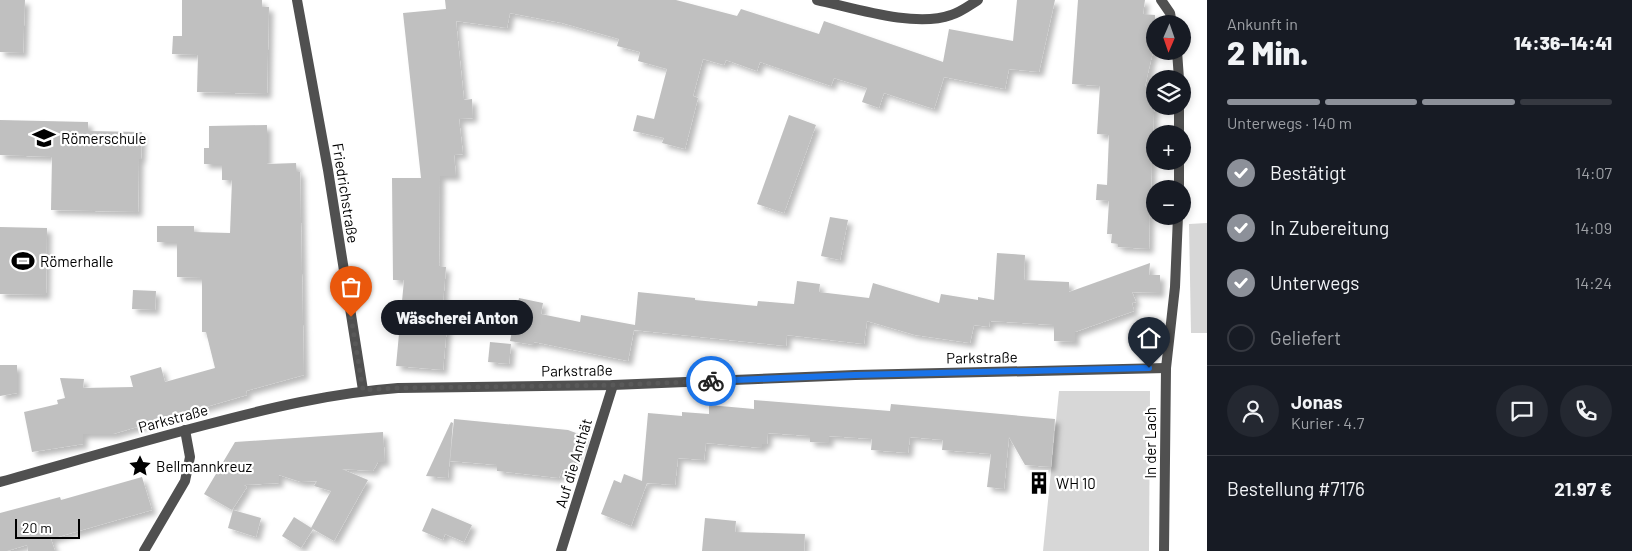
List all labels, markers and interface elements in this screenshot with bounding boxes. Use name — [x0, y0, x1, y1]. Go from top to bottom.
text: Ankunft in — [1227, 14, 1298, 33]
north arrow — [1146, 15, 1191, 60]
map controls — [1146, 15, 1191, 225]
text: 14:36–14:41 — [1514, 31, 1612, 54]
text: 2 Min. — [1227, 33, 1309, 71]
button: layers — [1146, 70, 1191, 115]
text: Unterwegs · 140 m — [1227, 113, 1352, 132]
school or university icon: Römerschule — [31, 125, 57, 151]
button: + — [1146, 125, 1191, 170]
place label: Römerschule — [61, 129, 146, 147]
street label: Friedrichstraße — [329, 142, 363, 244]
icon: check — [1227, 159, 1255, 187]
text: Bestätigt — [1270, 161, 1346, 184]
text: 14:07 — [1576, 163, 1612, 182]
button: − — [1146, 180, 1191, 225]
icon: check — [1227, 214, 1255, 242]
text: In Zubereitung — [1270, 216, 1389, 239]
text: 14:09 — [1575, 218, 1612, 237]
sports icon: Römerhalle — [10, 248, 36, 274]
place label: Römerhalle — [40, 252, 114, 270]
pin — [330, 266, 372, 317]
icon: check — [1227, 269, 1255, 297]
text: Unterwegs — [1270, 271, 1359, 294]
icon: bag — [337, 273, 365, 301]
text: 14:24 — [1575, 273, 1612, 292]
callout: Wäscherei Anton — [381, 300, 534, 334]
text: Wäscherei Anton — [396, 308, 518, 327]
pin — [1128, 317, 1170, 368]
icon: home — [1135, 324, 1163, 352]
text: Geliefert — [1270, 326, 1341, 349]
street label: Parkstraße — [946, 347, 1018, 367]
courier — [686, 356, 736, 406]
street label: Parkstraße — [541, 360, 613, 380]
icon: bike — [697, 367, 725, 395]
button: person — [1227, 385, 1279, 437]
button: chat — [1496, 385, 1548, 437]
button: phone — [1560, 385, 1612, 437]
text: Jonas — [1291, 390, 1343, 413]
street label: Parkstraße — [136, 400, 210, 436]
street label: In der Lach — [1141, 407, 1159, 479]
text: Kurier · 4.7 — [1291, 413, 1364, 432]
street label: Auf die Anthät — [551, 416, 595, 510]
place icon: Bellmannkreuz — [127, 453, 153, 479]
place label: Bellmannkreuz — [156, 457, 252, 475]
building icon: WH 10 — [1026, 470, 1052, 496]
place label: WH 10 — [1056, 474, 1096, 492]
text: Bestellung #7176 — [1227, 477, 1365, 500]
text: 21.97 € — [1554, 477, 1612, 500]
scale bar — [15, 516, 80, 539]
text: 20 m — [22, 519, 52, 536]

